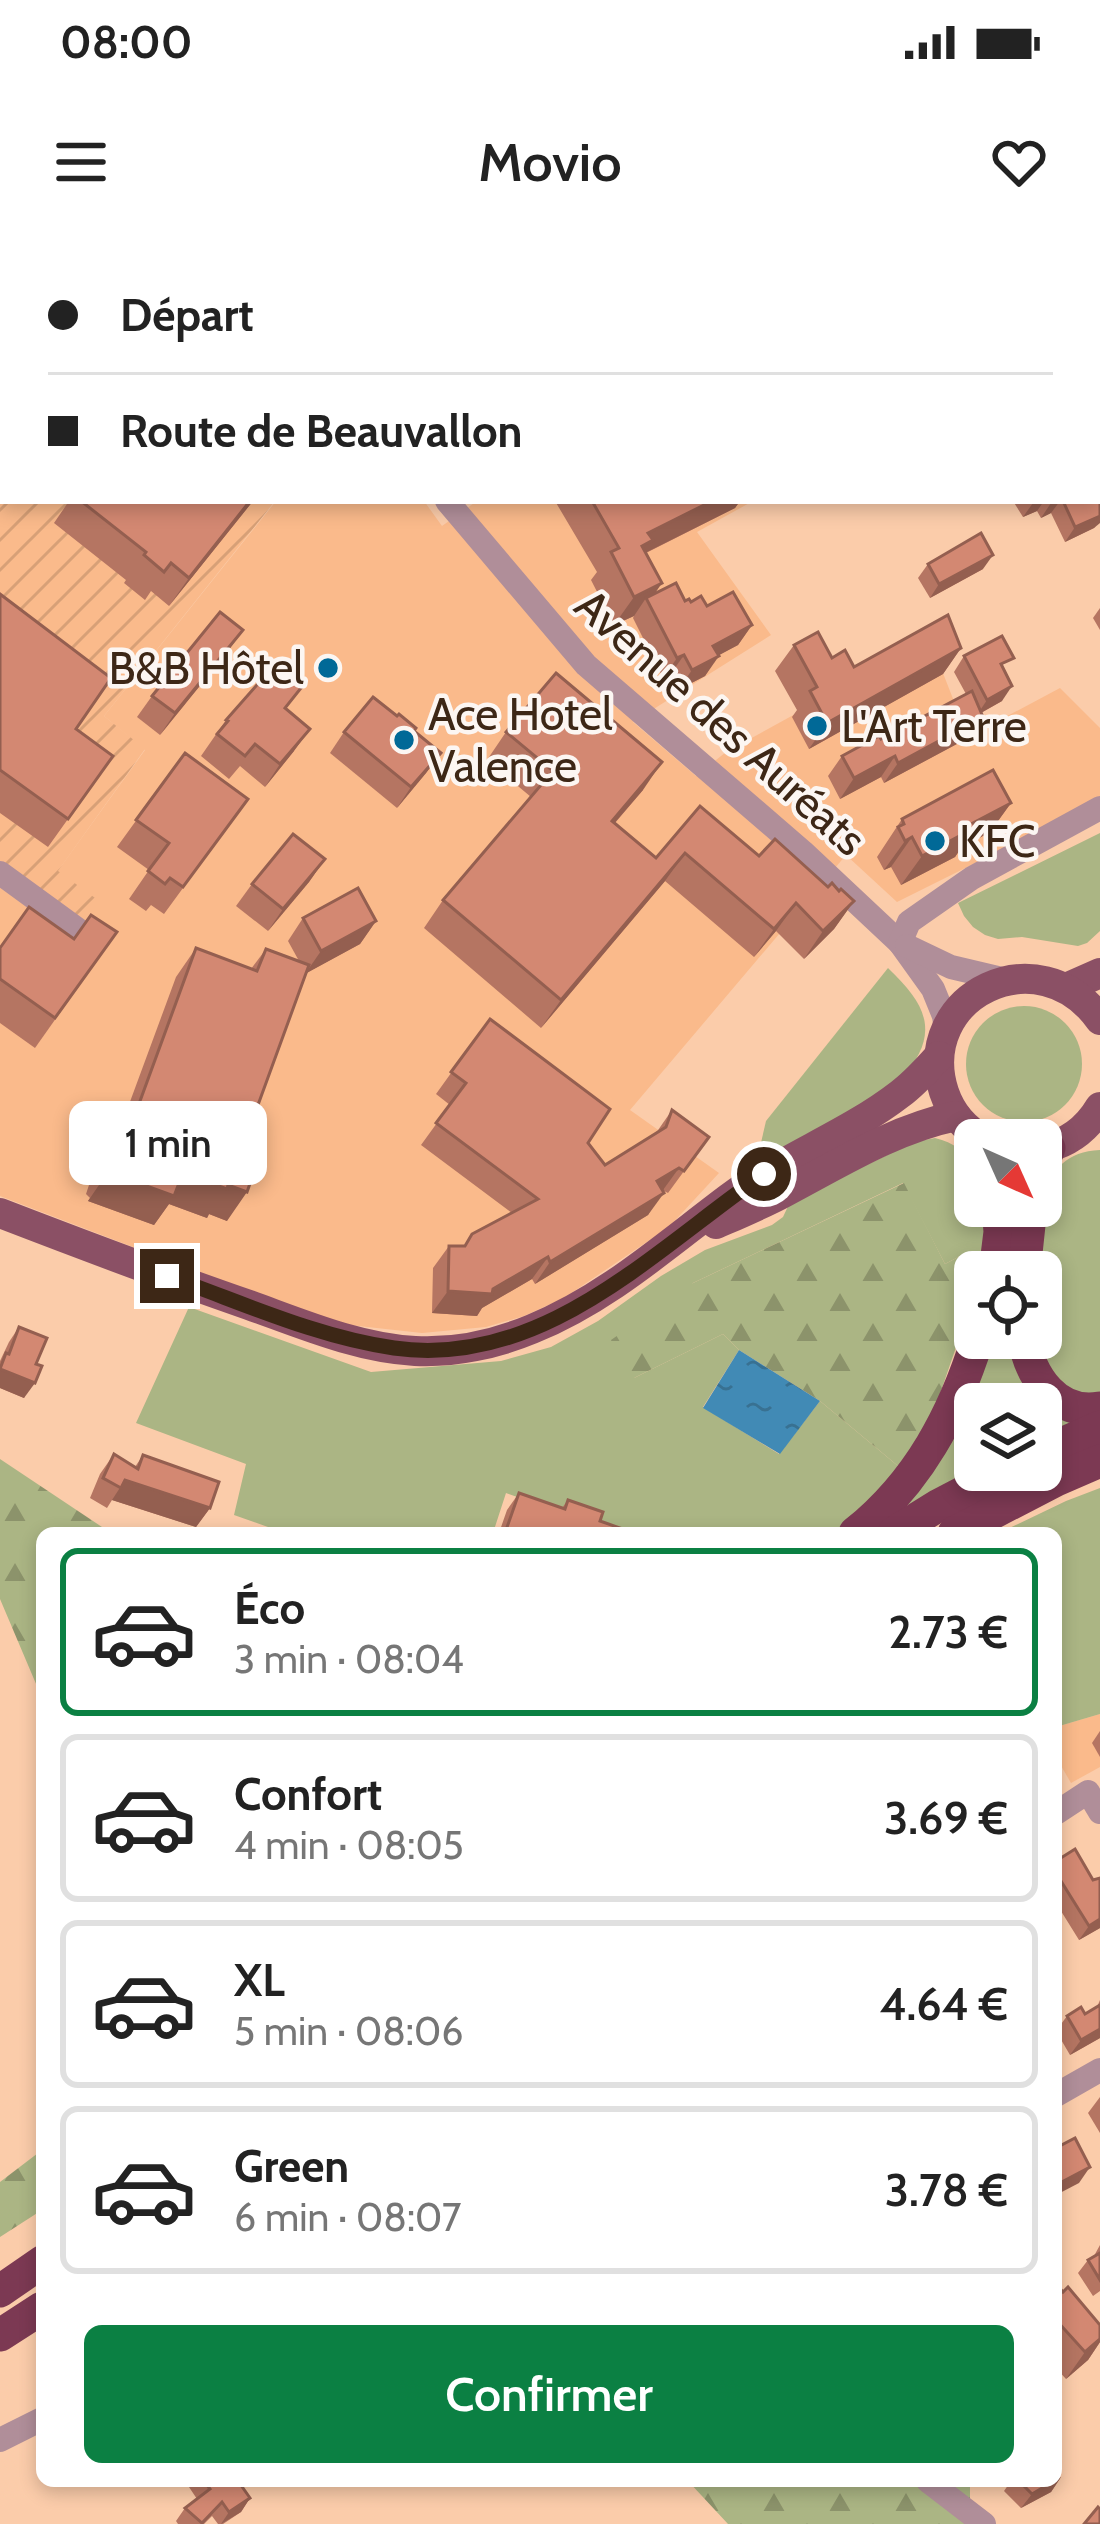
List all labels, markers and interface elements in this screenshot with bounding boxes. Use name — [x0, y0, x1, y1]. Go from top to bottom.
text: 08:00 — [60, 15, 192, 69]
icon: menu — [48, 129, 114, 195]
text: Movio — [478, 129, 622, 195]
icon: heart — [986, 129, 1052, 195]
text: Départ — [120, 288, 254, 342]
text: Route de Beauvallon — [120, 404, 522, 458]
street label: Avenue des Auréats — [565, 577, 877, 867]
place label: B&B Hôtel — [108, 641, 304, 695]
marker: B&B Hôtel — [315, 655, 341, 681]
place label: Ace Hotel Valence — [428, 687, 613, 793]
place label: L'Art Terre — [841, 699, 1027, 753]
marker: L'Art Terre — [804, 713, 830, 739]
marker: Ace Hotel Valence — [391, 727, 417, 753]
place label: KFC — [959, 814, 1035, 868]
marker: KFC — [922, 828, 948, 854]
callout: 1 min — [68, 1102, 266, 1186]
text: 1 min — [124, 1119, 212, 1167]
north arrow — [954, 1119, 1062, 1227]
map controls — [954, 1119, 1062, 1491]
route start — [737, 1147, 791, 1201]
route end — [140, 1249, 194, 1303]
button: locate — [954, 1251, 1062, 1359]
button: layers — [954, 1383, 1062, 1491]
icon: car — [90, 1578, 198, 1686]
text: Éco — [234, 1581, 305, 1635]
text: 2.73 € — [888, 1605, 1008, 1659]
text: 3 min · 08:04 — [234, 1635, 464, 1683]
icon: car — [90, 1764, 198, 1872]
text: Confort — [234, 1767, 382, 1821]
text: 3.69 € — [884, 1791, 1008, 1845]
text: 4 min · 08:05 — [234, 1821, 464, 1869]
icon: car — [90, 1950, 198, 2058]
text: XL — [234, 1953, 285, 2007]
text: 4.64 € — [879, 1977, 1008, 2031]
text: 5 min · 08:06 — [234, 2007, 463, 2055]
icon: car — [90, 2136, 198, 2244]
text: Green — [234, 2139, 349, 2193]
text: 3.78 € — [885, 2163, 1008, 2217]
text: 6 min · 08:07 — [234, 2193, 461, 2241]
button: Confirmer — [84, 2325, 1014, 2463]

